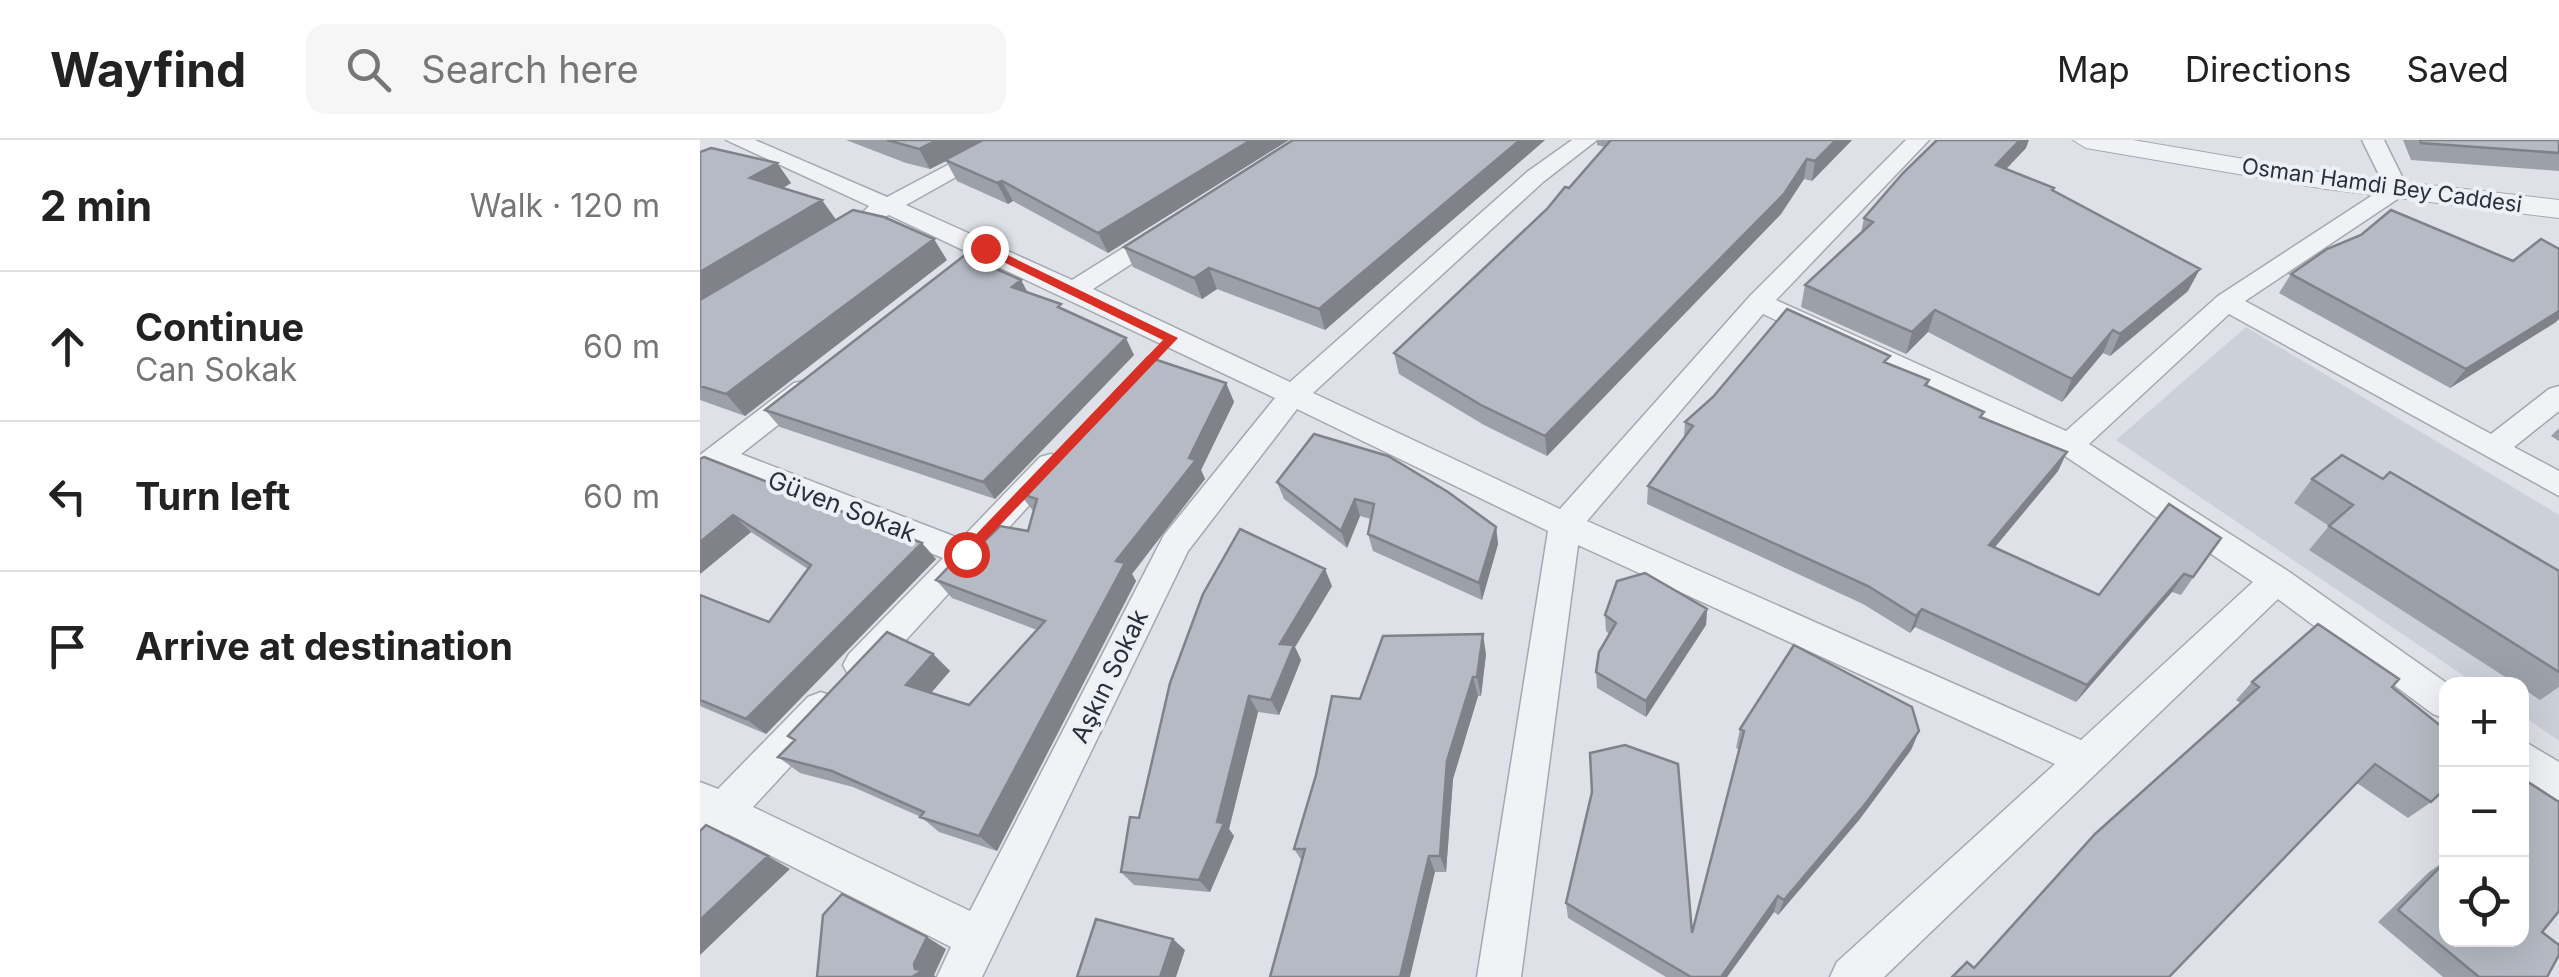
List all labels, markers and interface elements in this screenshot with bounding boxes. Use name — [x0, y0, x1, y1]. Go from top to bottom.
search box — [306, 24, 1006, 114]
text: Wayfind — [50, 40, 246, 99]
icon: search — [341, 42, 396, 97]
text: Search here — [421, 46, 639, 92]
text: Map — [2057, 48, 2130, 90]
text: Directions — [2185, 48, 2352, 90]
text: Saved — [2407, 48, 2509, 90]
street label: Osman Hamdi Bey Caddesi — [2240, 152, 2524, 218]
text: 2 min — [40, 180, 152, 231]
text: Walk · 120 m — [470, 186, 660, 225]
route end — [963, 226, 1009, 272]
text: Continue — [135, 304, 304, 350]
icon: ahead — [40, 319, 95, 374]
text: 60 m — [583, 327, 660, 366]
text: Can Sokak — [135, 350, 297, 389]
street label: Güven Sokak — [764, 464, 920, 548]
icon: left — [40, 469, 95, 524]
text: Turn left — [135, 473, 290, 519]
text: 60 m — [583, 477, 660, 516]
route start — [944, 532, 990, 578]
street label: Aşkın Sokak — [1064, 604, 1154, 748]
icon: arrive — [40, 619, 95, 674]
text: Arrive at destination — [135, 623, 513, 669]
map controls — [2439, 677, 2529, 947]
button: + — [2439, 677, 2529, 767]
button: − — [2439, 767, 2529, 857]
button: locate — [2439, 857, 2529, 947]

